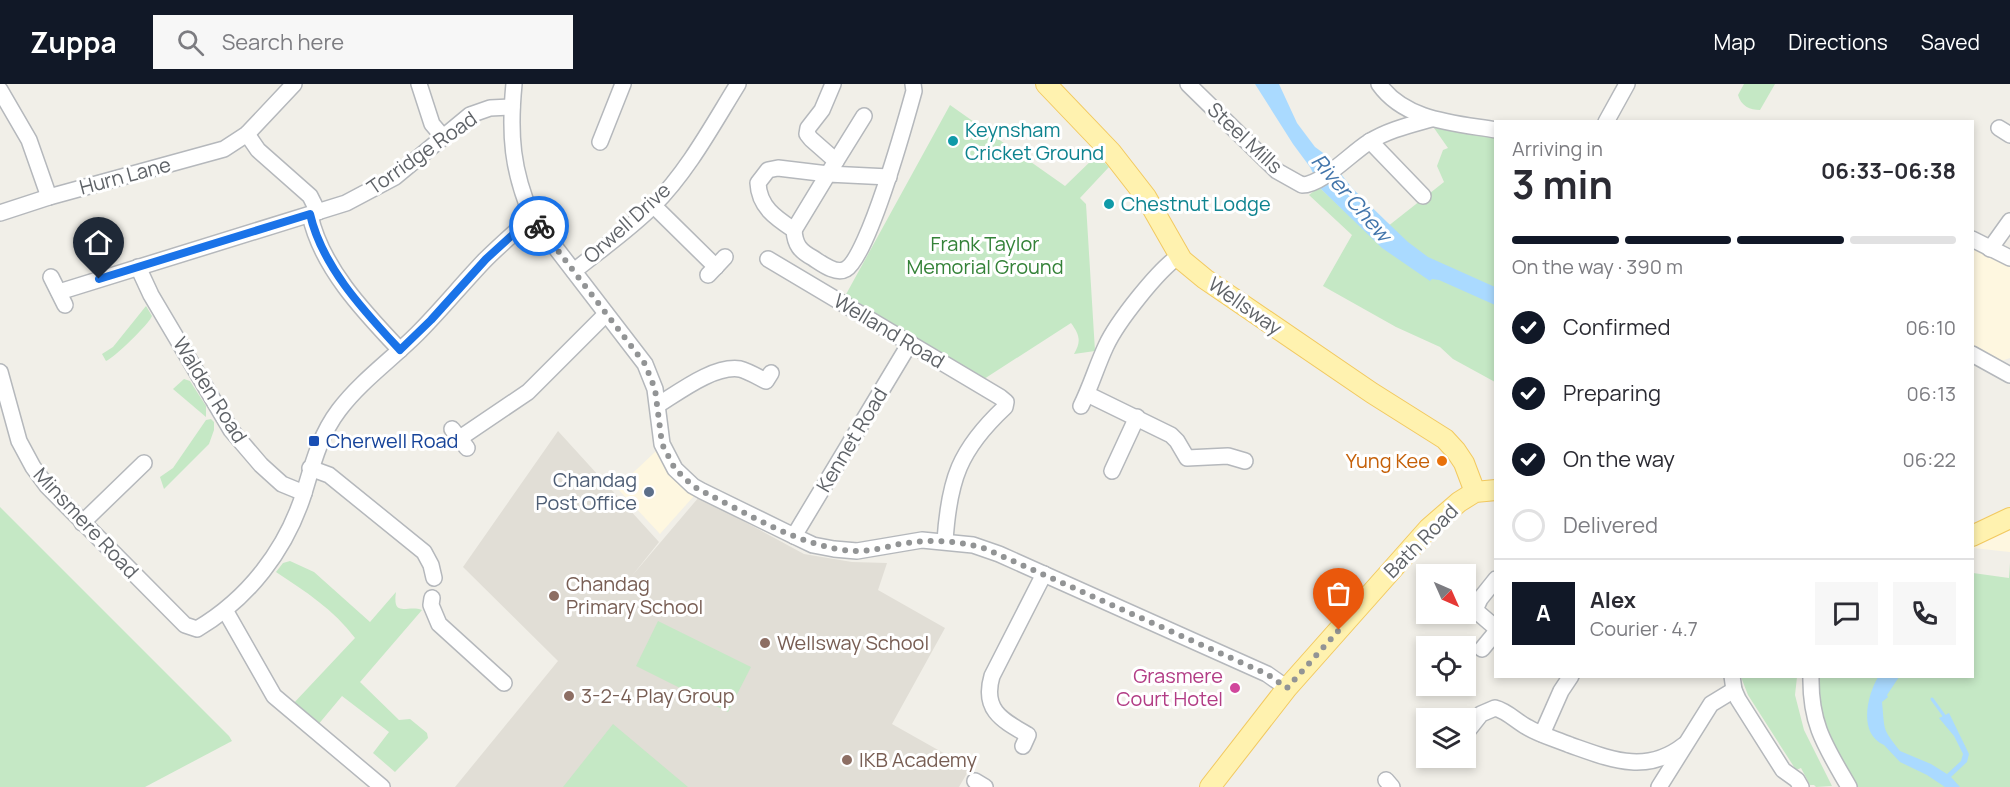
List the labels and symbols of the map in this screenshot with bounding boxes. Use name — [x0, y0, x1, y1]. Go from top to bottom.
street label: Steel Mills — [1202, 96, 1289, 179]
street label: Torridge Road — [362, 105, 482, 200]
place label: Keynsham Cricket Ground — [965, 116, 1104, 166]
marker: Keynsham Cricket Ground — [946, 134, 960, 148]
water label: River Chew — [1306, 147, 1400, 249]
street label: Hurn Lane — [76, 150, 174, 201]
street label: Orwell Drive — [577, 176, 676, 269]
place label: Chestnut Lodge — [1121, 190, 1271, 217]
courier — [509, 196, 569, 256]
marker: Chestnut Lodge — [1102, 197, 1116, 211]
pin — [73, 217, 124, 279]
park label: Frank Taylor Memorial Ground — [906, 230, 1064, 280]
street label: Wellsway — [1203, 270, 1288, 341]
street label: Welland Road — [829, 287, 950, 374]
street label: Walden Road — [167, 332, 254, 448]
street label: Kennet Road — [810, 383, 893, 497]
place label: Cherwell Road — [326, 427, 458, 454]
marker: Cherwell Road — [307, 434, 321, 448]
place label: Yung Kee — [1346, 447, 1430, 474]
marker: Yung Kee — [1435, 454, 1449, 468]
street label: Minsmere Road — [28, 461, 145, 584]
place label: Chandag Post Office — [536, 466, 637, 516]
marker: Chandag Post Office — [642, 485, 656, 499]
street label: Bath Road — [1378, 498, 1464, 584]
north arrow — [1416, 564, 1476, 624]
pin — [1313, 568, 1364, 630]
place label: Chandag Primary School — [566, 570, 703, 620]
marker: Chandag Primary School — [547, 589, 561, 603]
place label: Wellsway School — [777, 629, 929, 656]
marker: Wellsway School — [758, 636, 772, 650]
place label: Grasmere Court Hotel — [1116, 662, 1223, 712]
marker: Grasmere Court Hotel — [1228, 681, 1242, 695]
place label: 3-2-4 Play Group — [581, 682, 735, 709]
marker: 3-2-4 Play Group — [562, 689, 576, 703]
place label: IKB Academy — [859, 746, 977, 773]
marker: IKB Academy — [840, 753, 854, 767]

